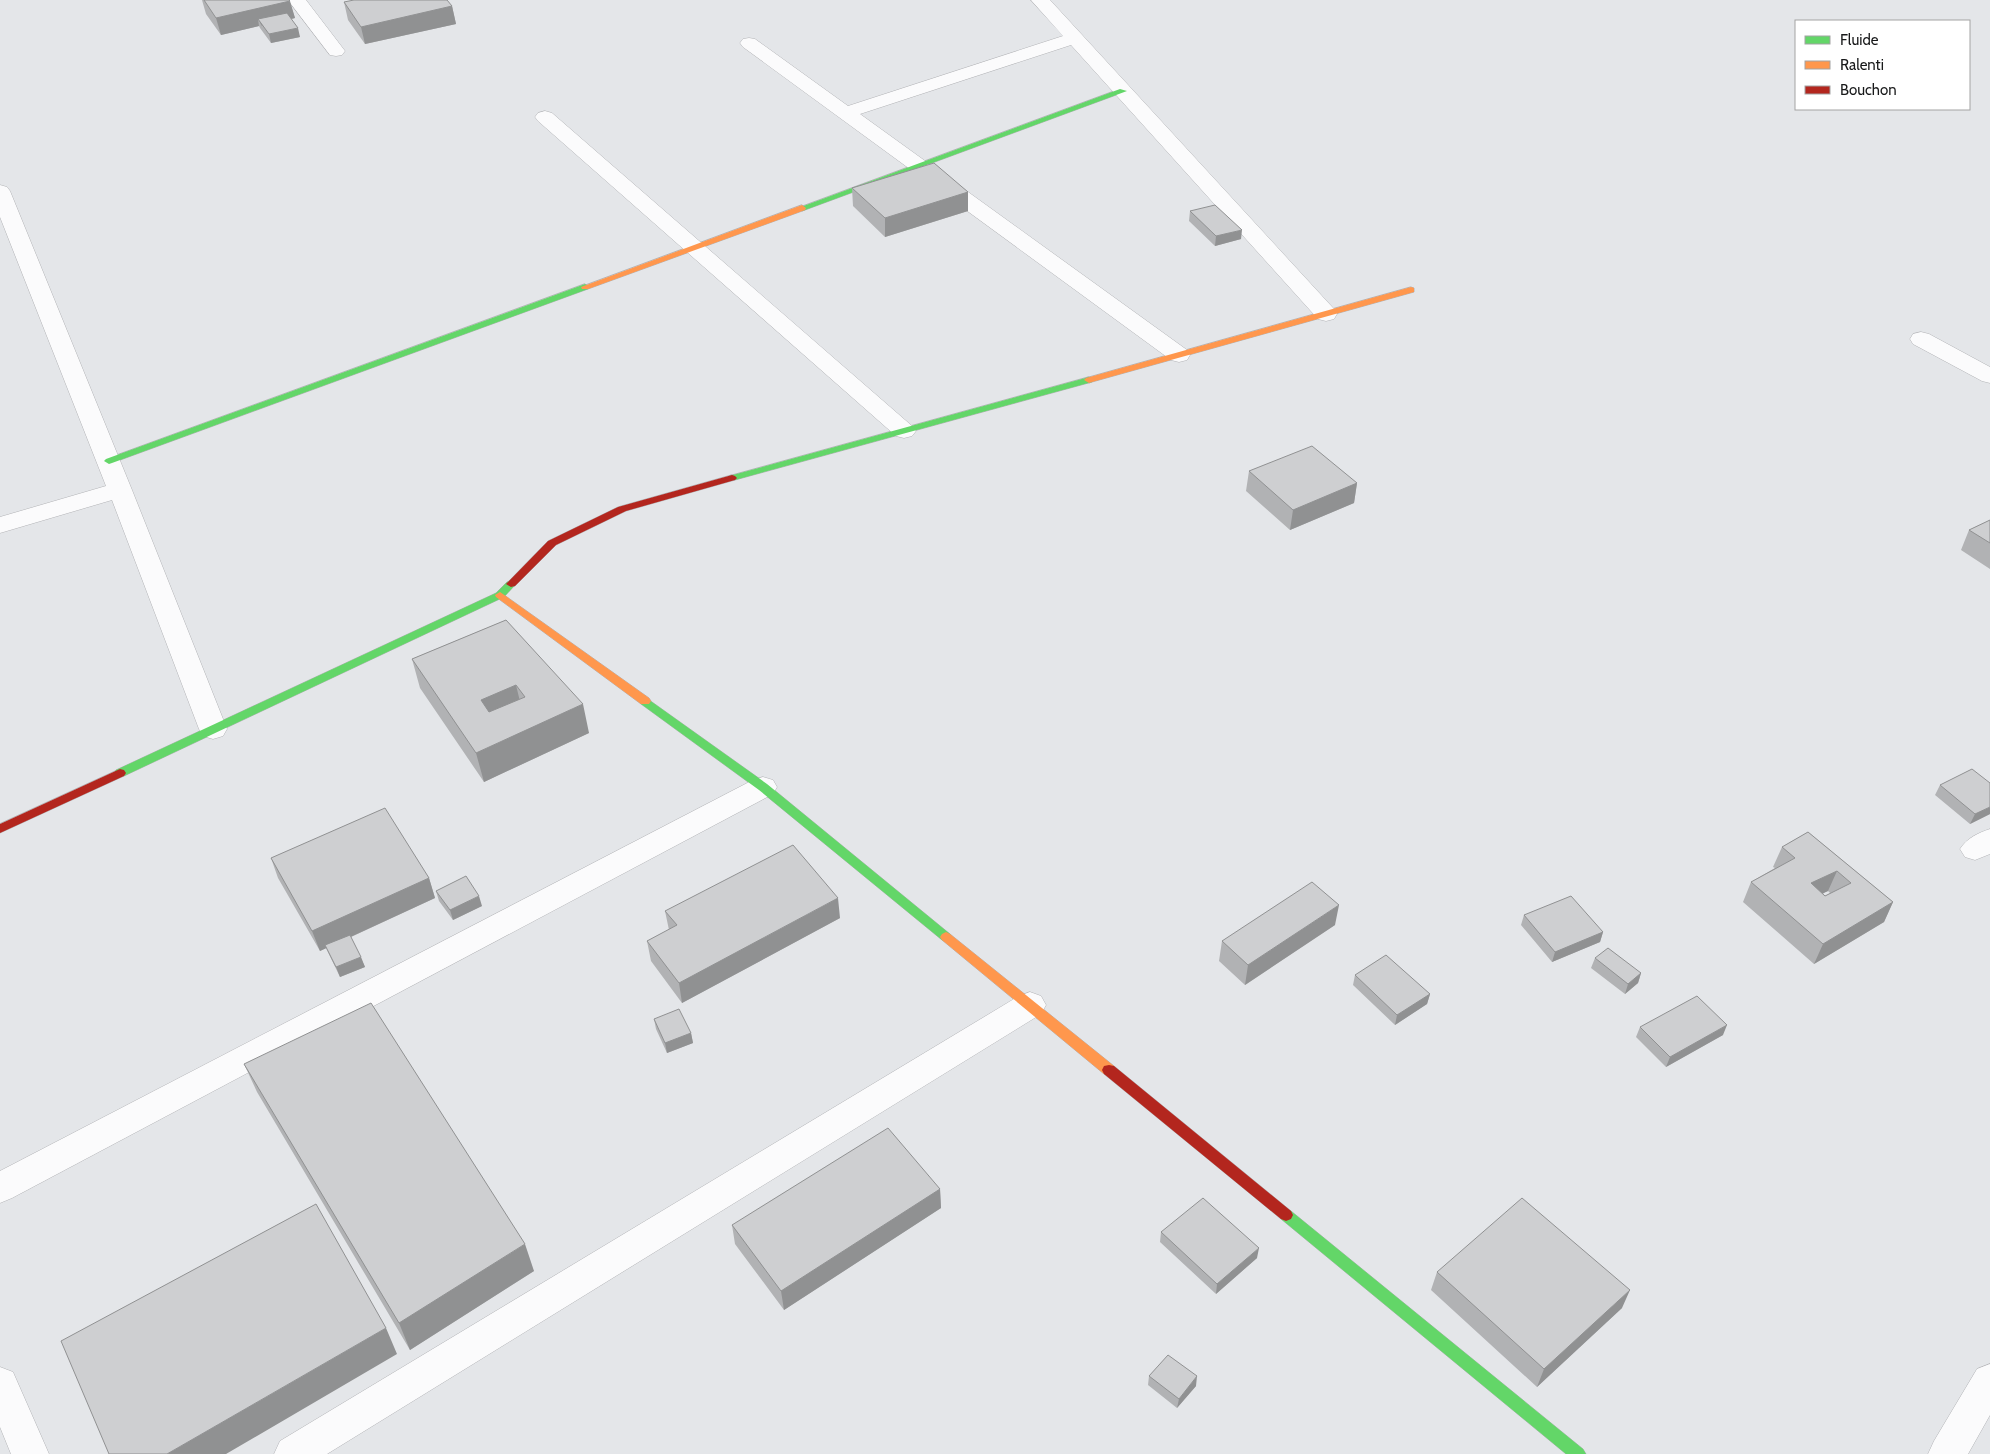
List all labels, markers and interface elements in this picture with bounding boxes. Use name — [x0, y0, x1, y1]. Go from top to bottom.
legend — [1795, 20, 1970, 110]
text: Fluide — [1840, 31, 1879, 49]
text: Ralenti — [1840, 56, 1884, 74]
text: Bouchon — [1840, 81, 1897, 99]

